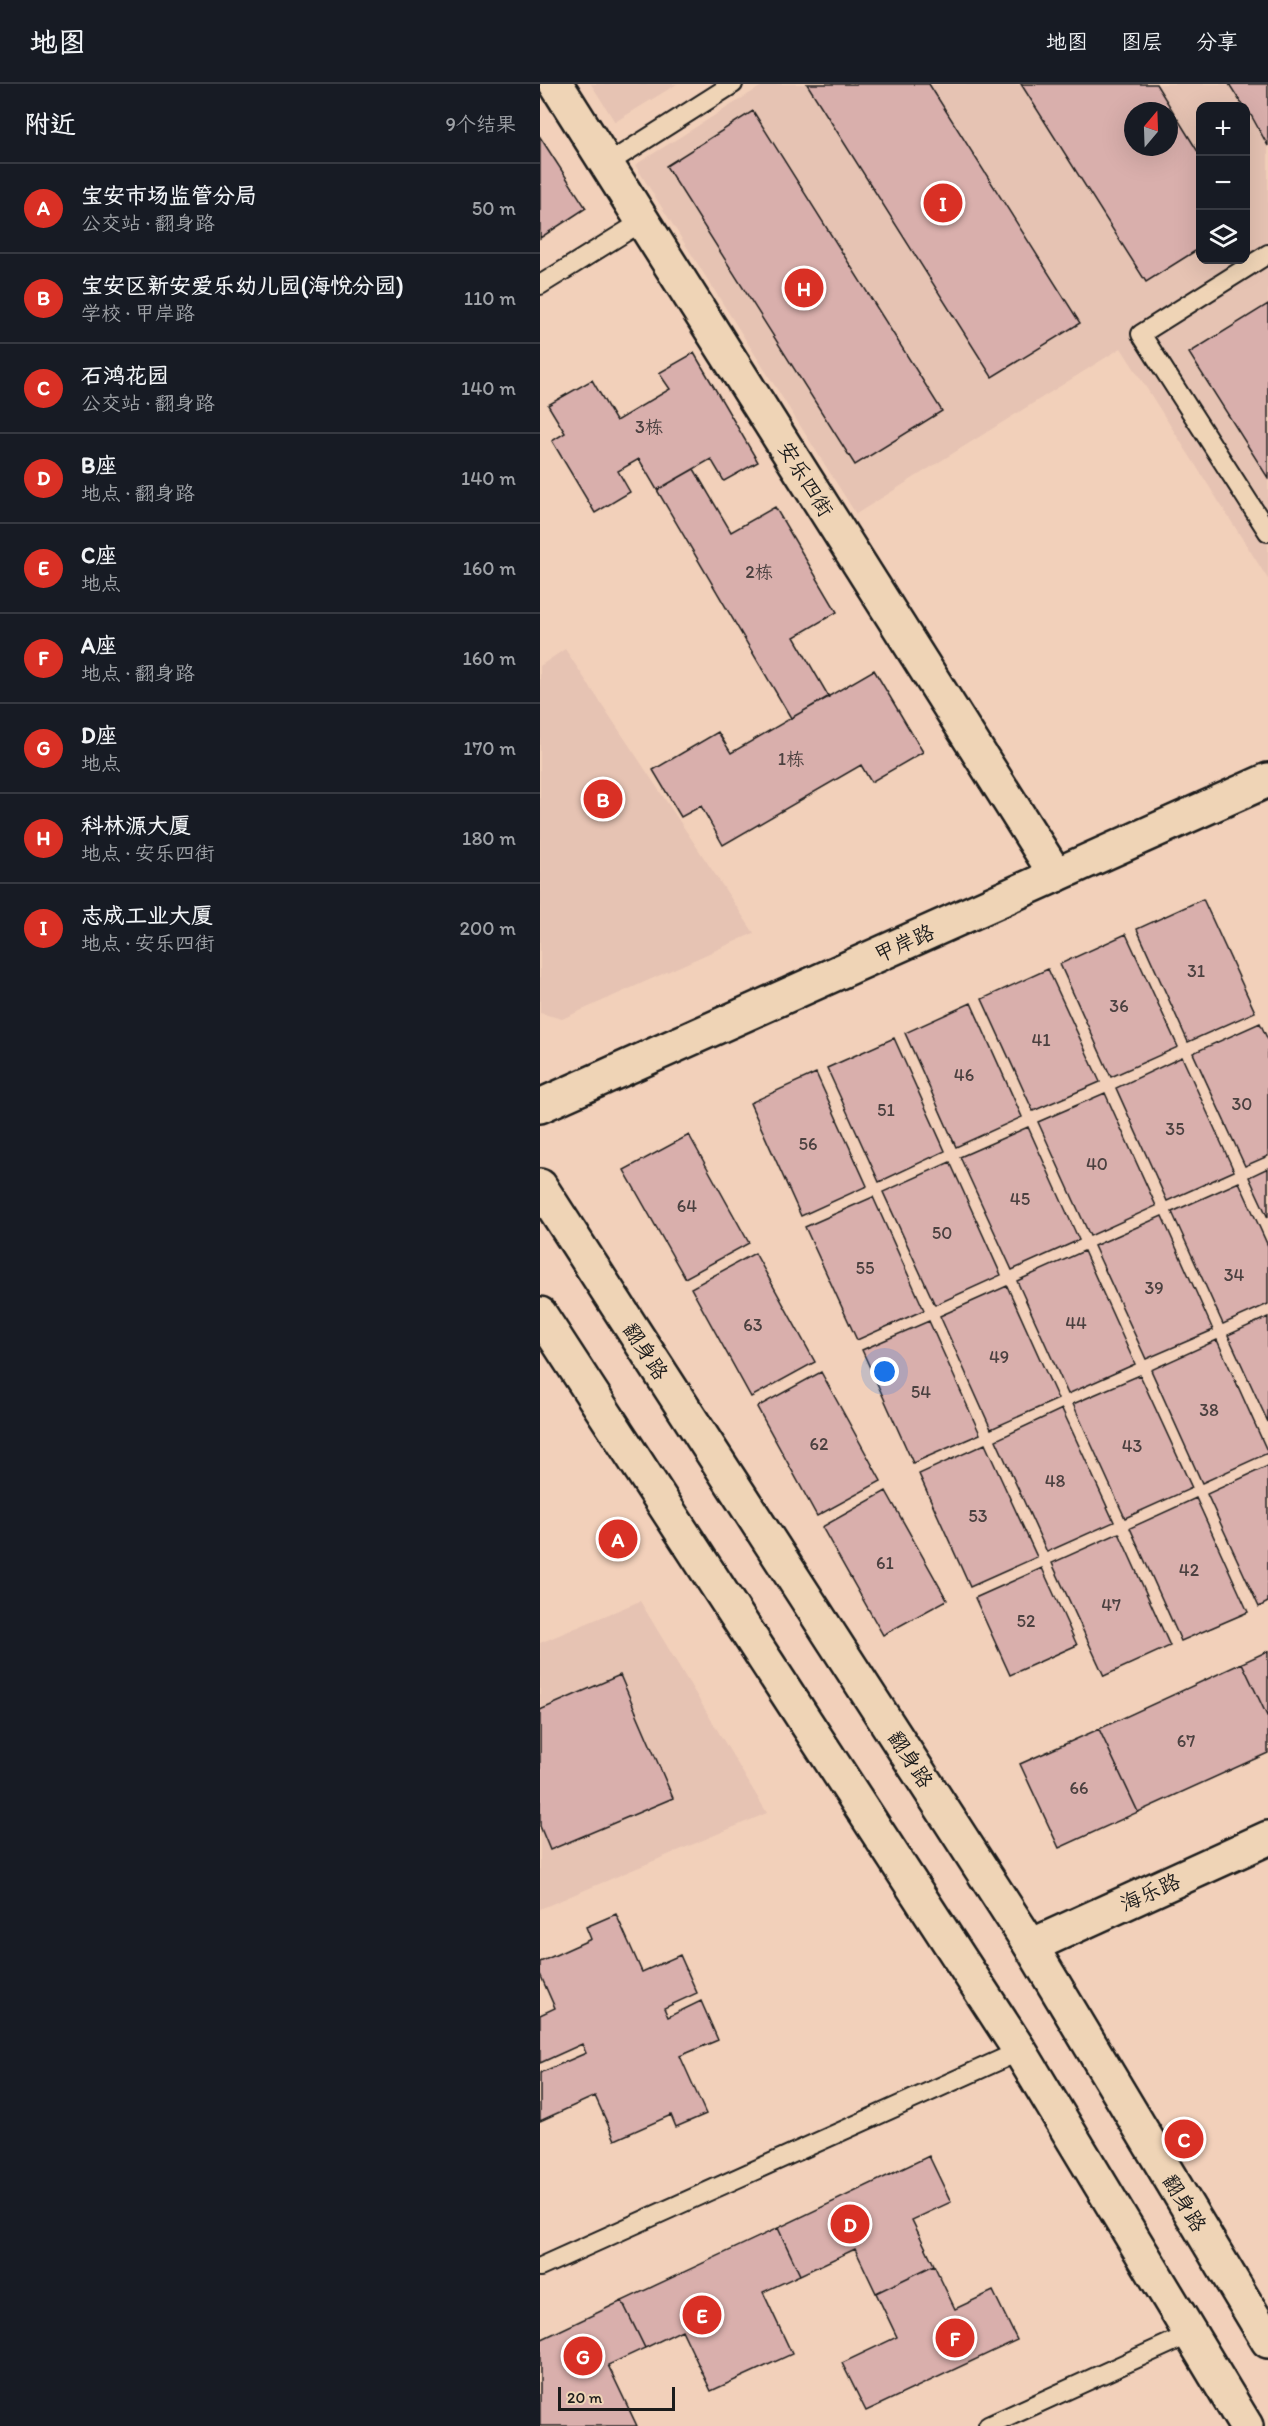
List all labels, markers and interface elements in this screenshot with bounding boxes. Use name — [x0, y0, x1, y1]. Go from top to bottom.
text: 地图 — [30, 25, 86, 59]
text: 地图 — [1046, 29, 1088, 54]
text: 图层 — [1121, 29, 1163, 54]
text: 分享 — [1196, 29, 1238, 54]
north arrow — [1124, 102, 1178, 156]
map controls — [1196, 102, 1250, 264]
button: + — [1196, 102, 1250, 156]
text: 附近 — [24, 108, 76, 140]
text: 9个结果 — [446, 112, 516, 136]
button: − — [1196, 156, 1250, 210]
pin: I — [924, 180, 962, 226]
text: 宝安市场监管分局 — [81, 182, 257, 209]
text: A — [37, 196, 50, 220]
text: 50 m — [472, 196, 516, 220]
button: layers — [1196, 210, 1250, 264]
text: 公交站 · 翻身路 — [81, 211, 215, 235]
pin: H — [784, 266, 824, 310]
text: 宝安区新安爱乐幼儿园(海悦分园) — [81, 272, 403, 299]
text: B — [37, 286, 50, 310]
text: 110 m — [464, 286, 516, 310]
text: 学校 · 甲岸路 — [81, 301, 195, 325]
text: 石鸿花园 — [81, 362, 169, 389]
text: C — [37, 376, 50, 400]
text: 140 m — [461, 376, 516, 400]
text: 公交站 · 翻身路 — [81, 391, 215, 415]
house number: 3栋 — [635, 416, 663, 438]
street label: 安乐四街 — [773, 437, 839, 521]
text: B座 — [81, 452, 117, 479]
text: D — [37, 466, 50, 490]
text: 140 m — [461, 466, 516, 490]
text: 地点 · 翻身路 — [81, 481, 195, 505]
text: C座 — [81, 542, 117, 569]
text: E — [38, 556, 49, 580]
text: 160 m — [463, 556, 516, 580]
house number: 2栋 — [745, 561, 773, 583]
text: 地点 — [81, 571, 121, 595]
text: A座 — [81, 632, 117, 659]
text: F — [38, 646, 49, 670]
text: 160 m — [463, 646, 516, 670]
text: 地点 · 翻身路 — [81, 661, 195, 685]
text: D座 — [81, 722, 118, 749]
text: G — [37, 736, 50, 760]
text: 170 m — [463, 736, 516, 760]
house number: 1栋 — [778, 748, 804, 770]
text: 地点 — [81, 751, 121, 775]
pin: B — [584, 776, 622, 822]
text: 科林源大厦 — [81, 812, 191, 839]
text: H — [37, 826, 50, 850]
text: 180 m — [462, 826, 516, 850]
text: 地点 · 安乐四街 — [81, 841, 215, 865]
text: 志成工业大厦 — [81, 902, 213, 929]
text: I — [40, 916, 47, 940]
text: 200 m — [460, 916, 516, 940]
street label: 甲岸路 — [870, 919, 938, 967]
text: 地点 · 安乐四街 — [81, 931, 215, 955]
house number: 31 — [1187, 960, 1205, 982]
house number: 36 — [1109, 995, 1129, 1017]
house number: 41 — [1031, 1029, 1051, 1051]
house number: 46 — [954, 1064, 974, 1086]
house number: 30 — [1232, 1093, 1252, 1115]
house number: 51 — [877, 1099, 895, 1121]
house number: 35 — [1165, 1118, 1185, 1140]
house number: 56 — [799, 1133, 817, 1155]
house number: 40 — [1086, 1153, 1108, 1175]
house number: 45 — [1010, 1188, 1030, 1210]
house number: 64 — [677, 1195, 697, 1217]
house number: 50 — [932, 1222, 952, 1244]
house number: 55 — [856, 1257, 874, 1279]
house number: 34 — [1224, 1264, 1244, 1286]
house number: 39 — [1144, 1277, 1164, 1299]
house number: 44 — [1065, 1312, 1087, 1334]
house number: 63 — [743, 1314, 763, 1336]
street label: 翻身路 — [618, 1318, 674, 1384]
house number: 49 — [989, 1346, 1009, 1368]
your location — [870, 1357, 899, 1386]
house number: 54 — [911, 1381, 931, 1403]
house number: 38 — [1199, 1399, 1219, 1421]
house number: 62 — [810, 1433, 829, 1455]
house number: 43 — [1122, 1435, 1142, 1457]
house number: 48 — [1045, 1470, 1065, 1492]
house number: 53 — [968, 1505, 988, 1527]
pin: A — [598, 1516, 638, 1562]
house number: 61 — [876, 1552, 894, 1574]
house number: 42 — [1179, 1559, 1200, 1581]
house number: 47 — [1101, 1594, 1121, 1616]
house number: 52 — [1017, 1610, 1036, 1632]
street label: 翻身路 — [883, 1726, 939, 1792]
house number: 67 — [1177, 1730, 1195, 1752]
house number: 66 — [1069, 1777, 1089, 1799]
street label: 海乐路 — [1116, 1868, 1184, 1916]
pin: C — [1164, 2116, 1204, 2162]
street label: 翻身路 — [1158, 2170, 1212, 2236]
pin: D — [830, 2202, 870, 2246]
pin: E — [682, 2292, 722, 2338]
pin: F — [936, 2316, 974, 2360]
pin: G — [564, 2334, 603, 2378]
scale bar — [558, 2384, 675, 2412]
text: 20 m — [567, 2388, 602, 2407]

